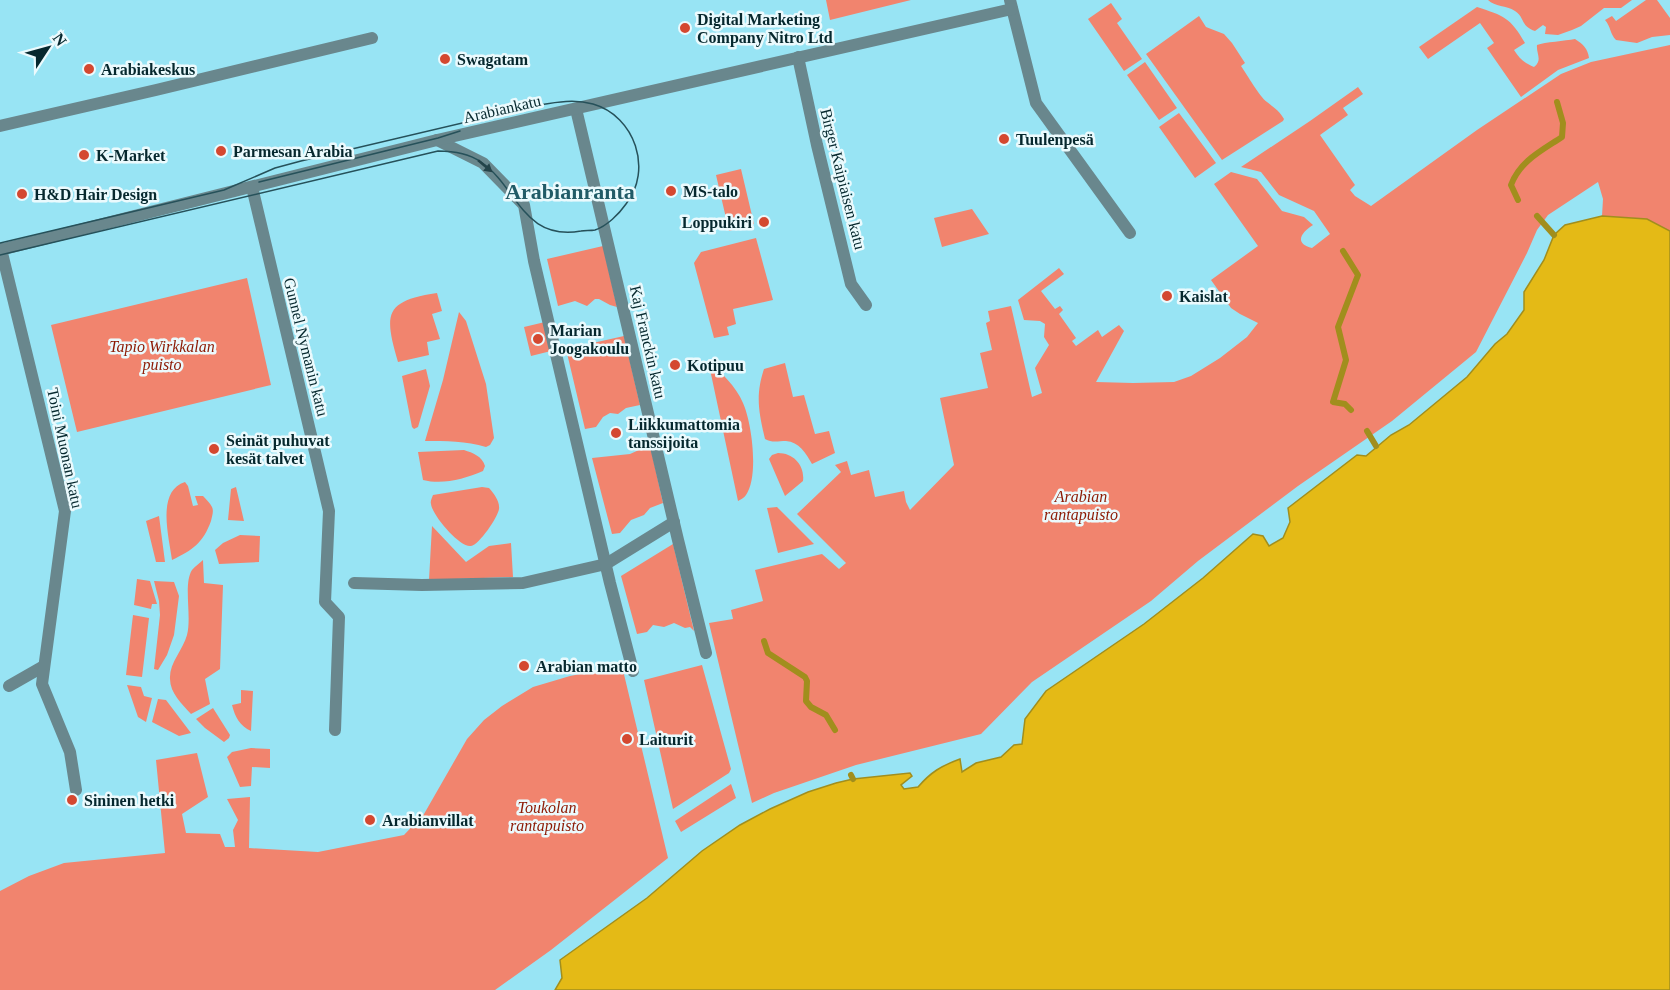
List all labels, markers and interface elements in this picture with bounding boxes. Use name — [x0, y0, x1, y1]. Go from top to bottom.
place label: Digital Marketing Company Nitro Ltd — [697, 11, 833, 47]
north arrow — [18, 18, 78, 78]
marker: Digital Marketing Company Nitro Ltd — [678, 21, 692, 35]
text: N — [49, 30, 70, 50]
place label: Swagatam — [457, 51, 529, 69]
marker: Swagatam — [438, 52, 452, 66]
place label: Arabiakeskus — [101, 61, 195, 78]
marker: Arabiakeskus — [82, 62, 96, 76]
street label: Arabiankatu — [462, 92, 542, 126]
street label: Birger Kaipiaisen katu — [816, 107, 869, 251]
place label: Tuulenpesä — [1016, 131, 1094, 149]
marker: Tuulenpesä — [997, 132, 1011, 146]
place label: Parmesan Arabia — [233, 143, 353, 160]
marker: Parmesan Arabia — [214, 144, 228, 158]
place label: K-Market — [96, 147, 166, 164]
marker: K-Market — [77, 148, 91, 162]
one-way arrow — [477, 159, 492, 172]
district label: Arabianranta — [505, 179, 635, 204]
place label: MS-talo — [683, 183, 738, 200]
marker: MS-talo — [664, 184, 678, 198]
place label: H&D Hair Design — [34, 186, 157, 204]
marker: H&D Hair Design — [15, 187, 29, 201]
place label: Loppukiri — [682, 214, 753, 232]
marker: Loppukiri — [757, 215, 771, 229]
street label: Gunnel Nymanin katu — [280, 276, 331, 418]
street label: Kaj Franckin katu — [626, 284, 669, 400]
place label: Kaislat — [1179, 288, 1229, 305]
marker: Kaislat — [1160, 289, 1174, 303]
place label: Marian Joogakoulu — [550, 322, 629, 358]
marker: Marian Joogakoulu — [531, 332, 545, 346]
park label: Tapio Wirkkalan puisto — [109, 338, 215, 374]
place label: Kotipuu — [687, 357, 744, 375]
marker: Kotipuu — [668, 358, 682, 372]
street label: Toini Muonan katu — [44, 386, 86, 510]
place label: Liikkumattomia tanssijoita — [628, 416, 740, 452]
marker: Liikkumattomia tanssijoita — [609, 426, 623, 440]
place label: Seinät puhuvat kesät talvet — [226, 432, 330, 467]
marker: Seinät puhuvat kesät talvet — [207, 442, 221, 456]
park label: Arabian rantapuisto — [1044, 488, 1118, 524]
place label: Arabian matto — [536, 658, 637, 675]
marker: Arabian matto — [517, 659, 531, 673]
place label: Laiturit — [639, 731, 694, 748]
marker: Laiturit — [620, 732, 634, 746]
place label: Sininen hetki — [84, 792, 175, 809]
marker: Sininen hetki — [65, 793, 79, 807]
park label: Toukolan rantapuisto — [510, 799, 584, 835]
place label: Arabianvillat — [382, 812, 474, 829]
marker: Arabianvillat — [363, 813, 377, 827]

